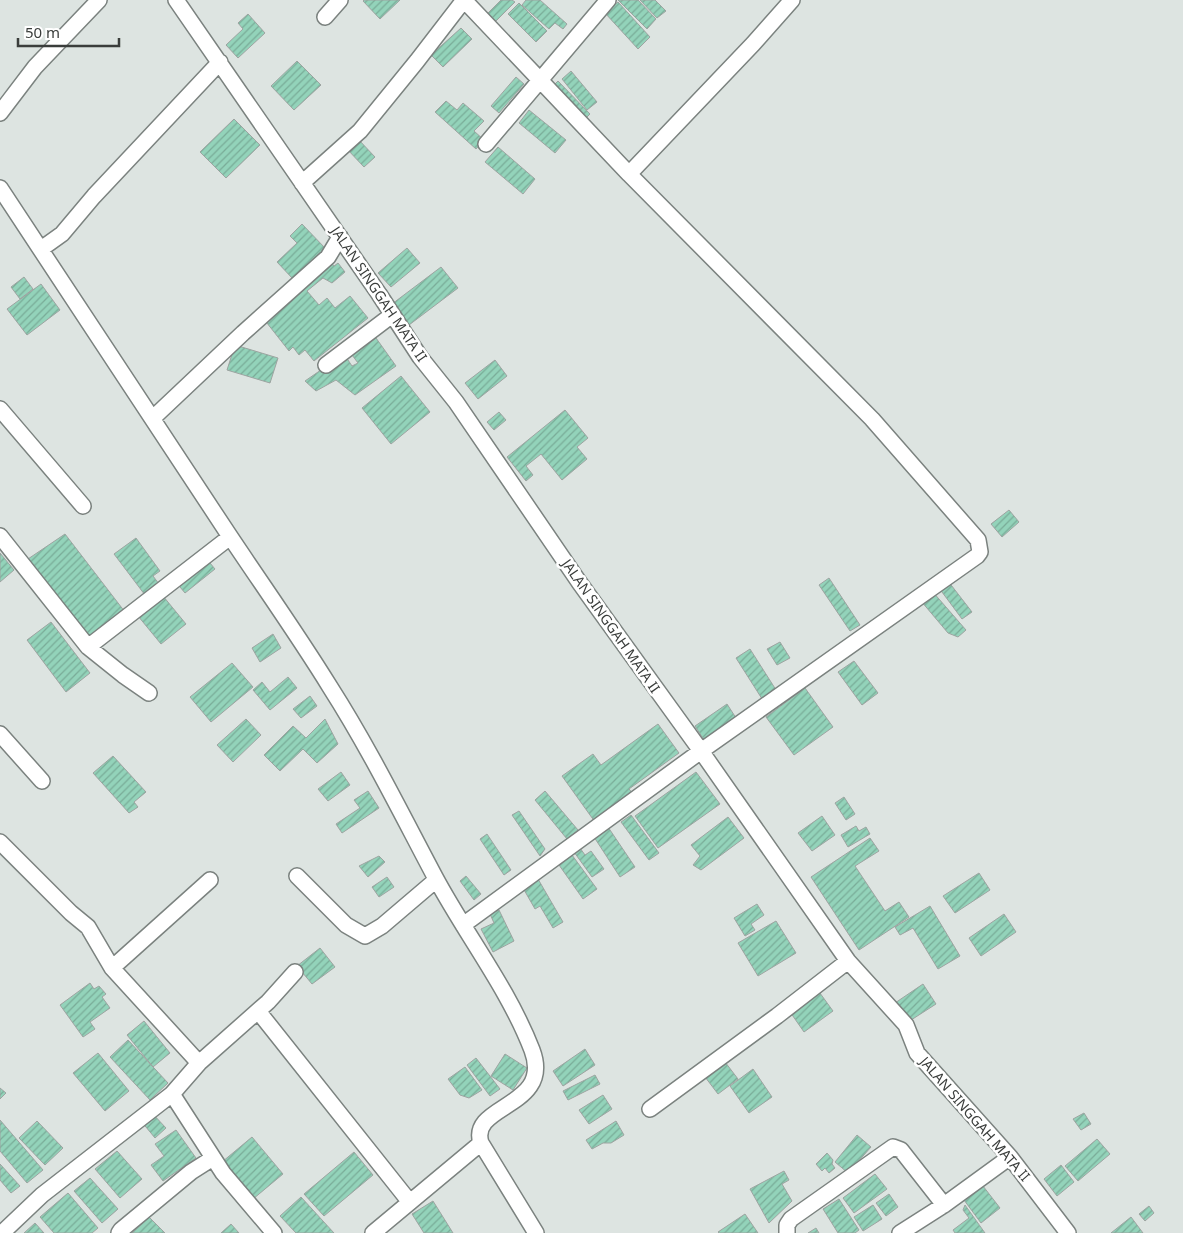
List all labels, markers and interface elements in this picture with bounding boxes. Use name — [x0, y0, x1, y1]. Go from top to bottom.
scale bar — [18, 15, 119, 47]
text: 50 m — [25, 22, 60, 42]
street label: JALAN SINGGAH MATA II — [326, 221, 432, 365]
street label: JALAN SINGGAH MATA II — [557, 553, 665, 697]
street label: JALAN SINGGAH MATA II — [915, 1051, 1035, 1185]

